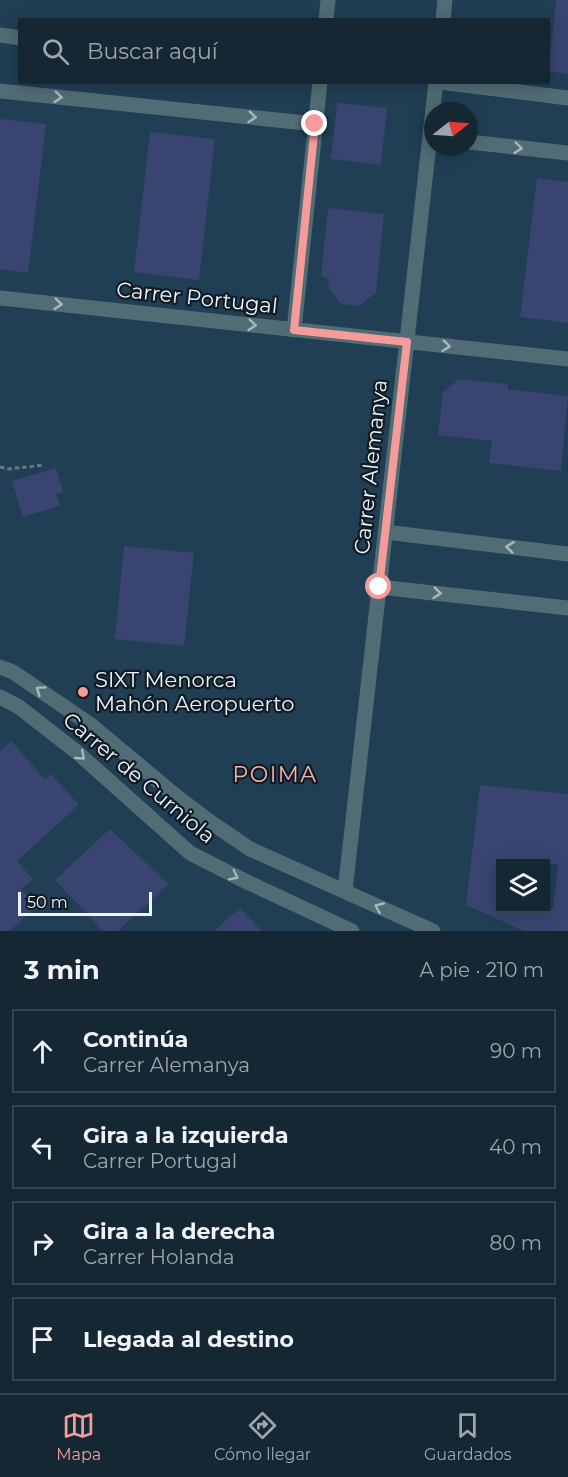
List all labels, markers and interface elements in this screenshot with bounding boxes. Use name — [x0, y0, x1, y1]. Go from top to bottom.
search box — [18, 18, 550, 84]
icon: search — [39, 35, 72, 68]
text: Buscar aquí — [87, 38, 218, 65]
one-way arrow — [54, 90, 63, 103]
north arrow — [424, 102, 478, 156]
route end — [301, 110, 327, 136]
one-way arrow — [248, 111, 257, 123]
one-way arrow — [514, 141, 523, 154]
street label: Carrer Portugal — [115, 277, 279, 318]
one-way arrow — [54, 297, 63, 310]
one-way arrow — [247, 318, 257, 331]
one-way arrow — [441, 339, 450, 352]
street label: Carrer Alemanya — [349, 378, 392, 555]
one-way arrow — [505, 541, 514, 554]
route start — [365, 573, 391, 599]
one-way arrow — [433, 586, 442, 599]
place label: SIXT Menorca Mahón Aeropuerto — [95, 667, 295, 716]
marker: SIXT Menorca Mahón Aeropuerto — [76, 685, 90, 699]
one-way arrow — [36, 686, 47, 697]
street label: Carrer de Curniola — [58, 707, 220, 848]
one-way arrow — [74, 749, 85, 760]
district label: POIMA — [232, 761, 318, 788]
map controls — [496, 859, 550, 913]
button: layers — [496, 859, 550, 913]
one-way arrow — [227, 868, 238, 880]
scale bar — [18, 889, 152, 916]
text: 50 m — [27, 893, 68, 912]
one-way arrow — [375, 902, 386, 914]
text: 3 min — [24, 954, 100, 986]
text: A pie · 210 m — [420, 958, 544, 982]
text: Continúa — [83, 1026, 188, 1053]
icon: ahead — [26, 1035, 59, 1068]
text: 90 m — [490, 1039, 542, 1063]
text: Carrer Alemanya — [83, 1053, 250, 1077]
text: Gira a la izquierda — [83, 1122, 289, 1149]
icon: left — [26, 1131, 59, 1164]
text: 40 m — [489, 1135, 542, 1159]
text: Carrer Portugal — [83, 1149, 237, 1173]
text: Gira a la derecha — [83, 1218, 275, 1245]
icon: right — [26, 1227, 59, 1260]
text: 80 m — [490, 1231, 542, 1255]
text: Carrer Holanda — [83, 1245, 235, 1269]
icon: arrive — [26, 1323, 59, 1356]
text: Llegada al destino — [83, 1326, 294, 1353]
tab: Mapa — [56, 1409, 101, 1464]
tab: Cómo llegar — [214, 1409, 311, 1464]
tab: Guardados — [424, 1409, 512, 1464]

